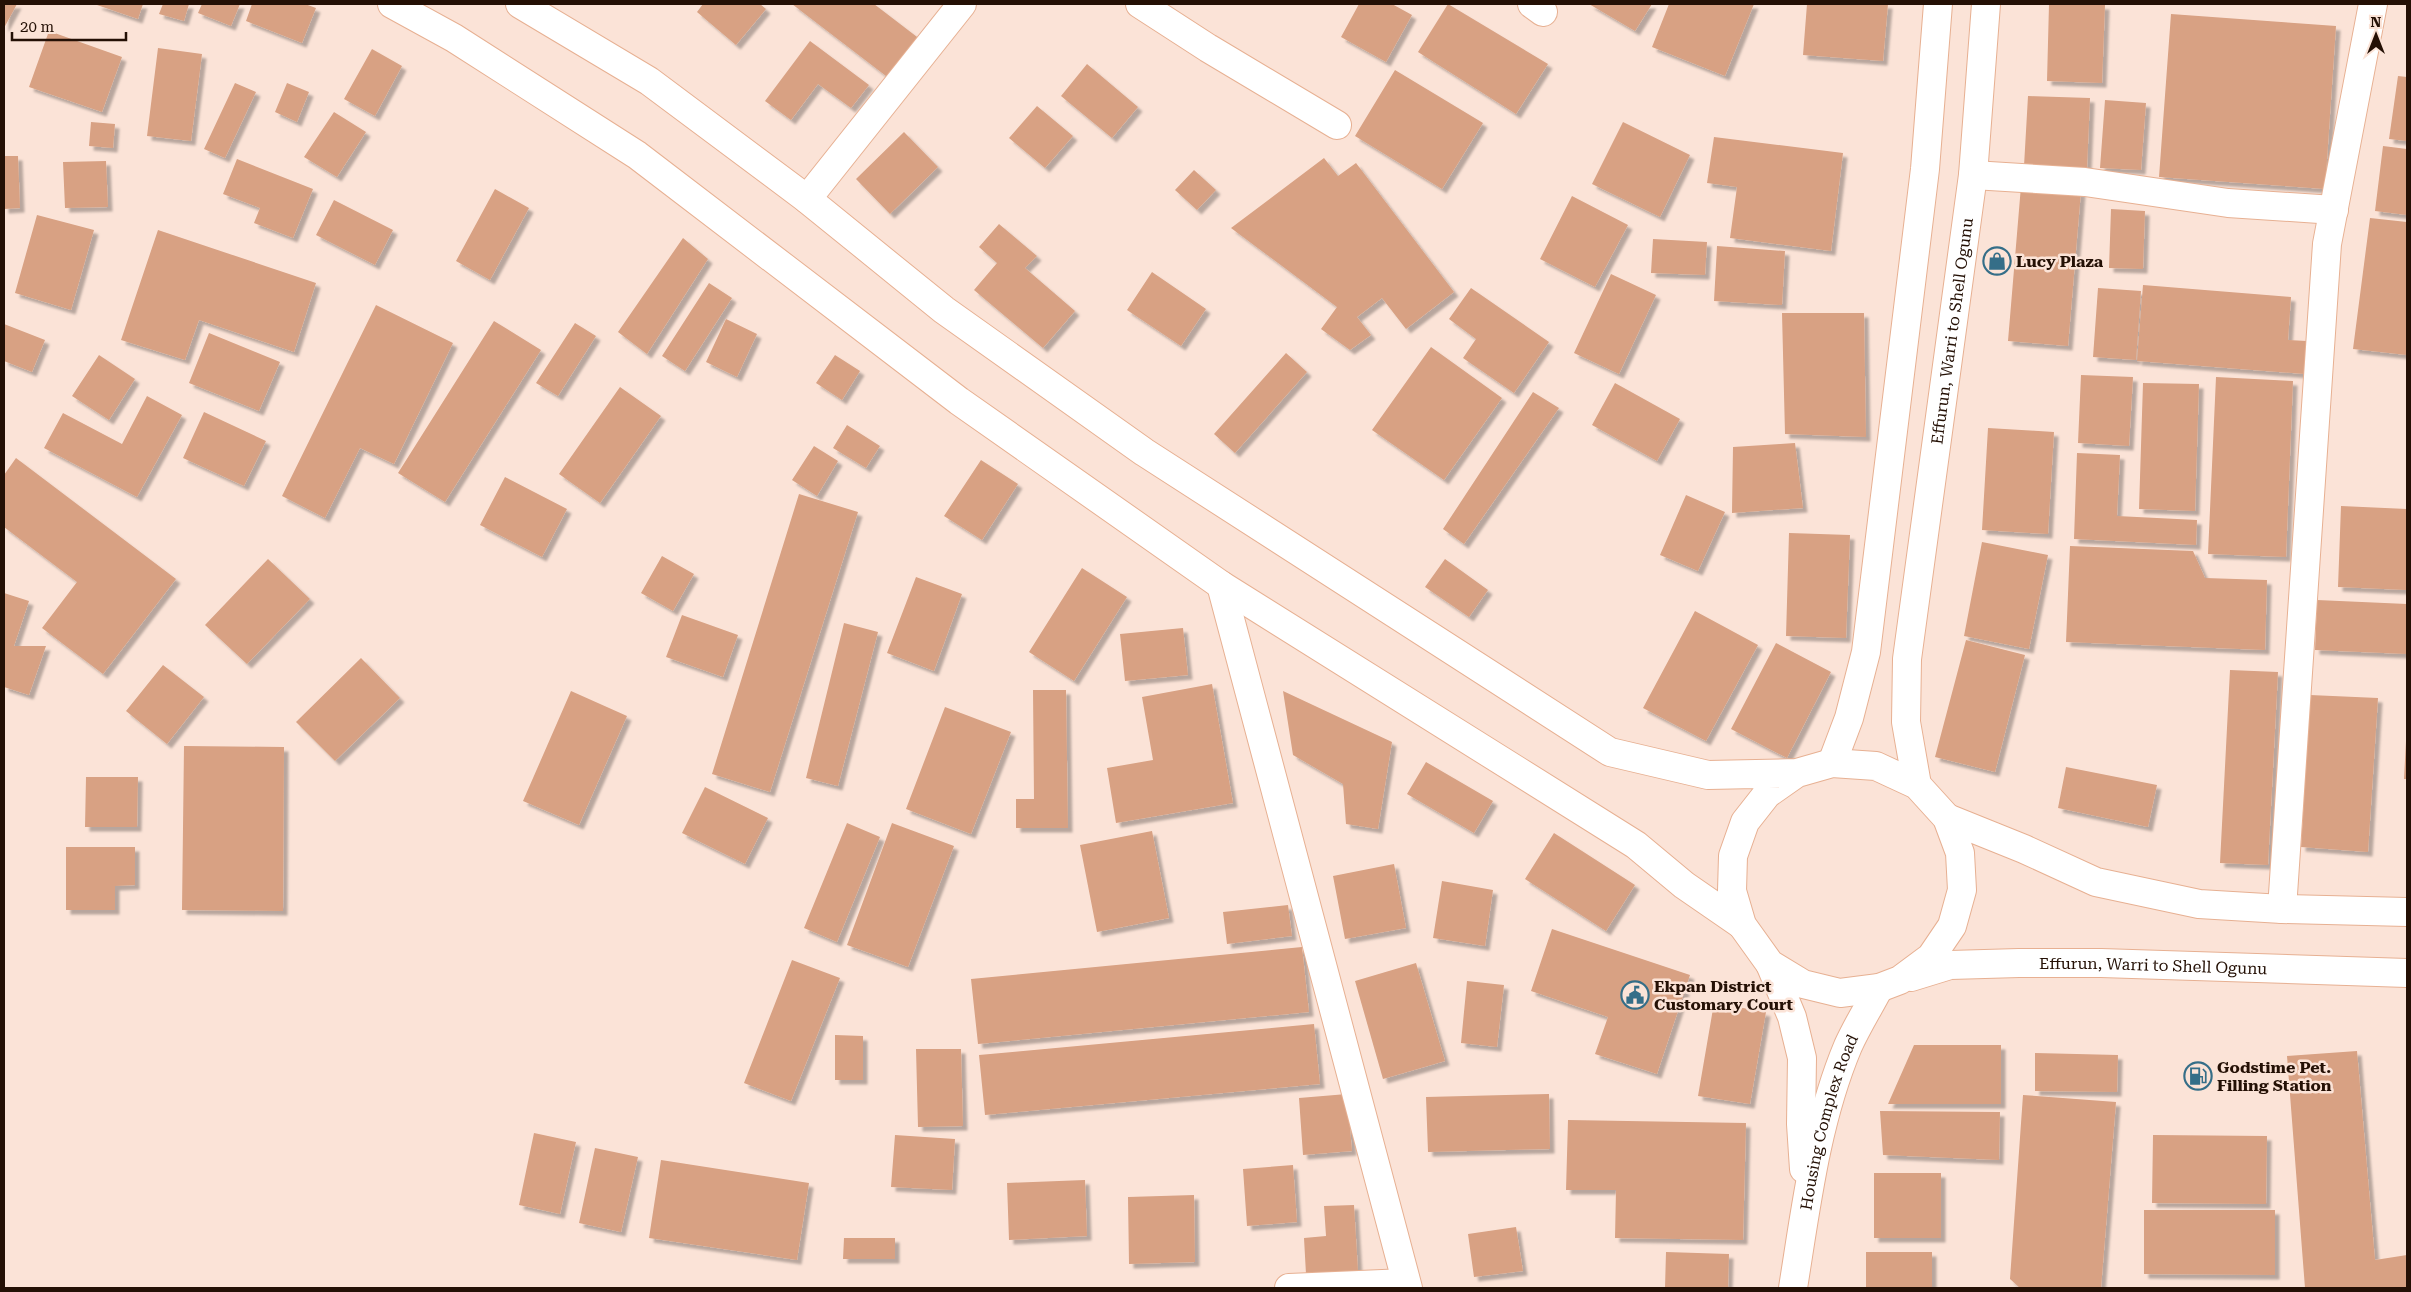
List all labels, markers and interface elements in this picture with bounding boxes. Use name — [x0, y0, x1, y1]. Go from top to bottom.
scale bar — [12, 10, 126, 42]
north arrow — [2351, 10, 2401, 60]
text: N — [2371, 14, 2382, 30]
text: 20 m — [20, 18, 55, 36]
street label: Effurun, Warri to Shell Ogunu — [1927, 217, 1977, 445]
shop icon: Lucy Plaza — [1982, 246, 2012, 276]
place label: Lucy Plaza — [2016, 252, 2104, 271]
street label: Effurun, Warri to Shell Ogunu — [2039, 954, 2268, 978]
place label: Ekpan District Customary Court — [1654, 977, 1793, 1014]
public building icon: Ekpan District Customary Court — [1620, 980, 1650, 1010]
street label: Housing Complex Road — [1796, 1031, 1862, 1212]
place label: Godstime Pet. Filling Station — [2217, 1058, 2332, 1095]
fuel station icon: Godstime Pet. Filling Station — [2183, 1061, 2213, 1091]

